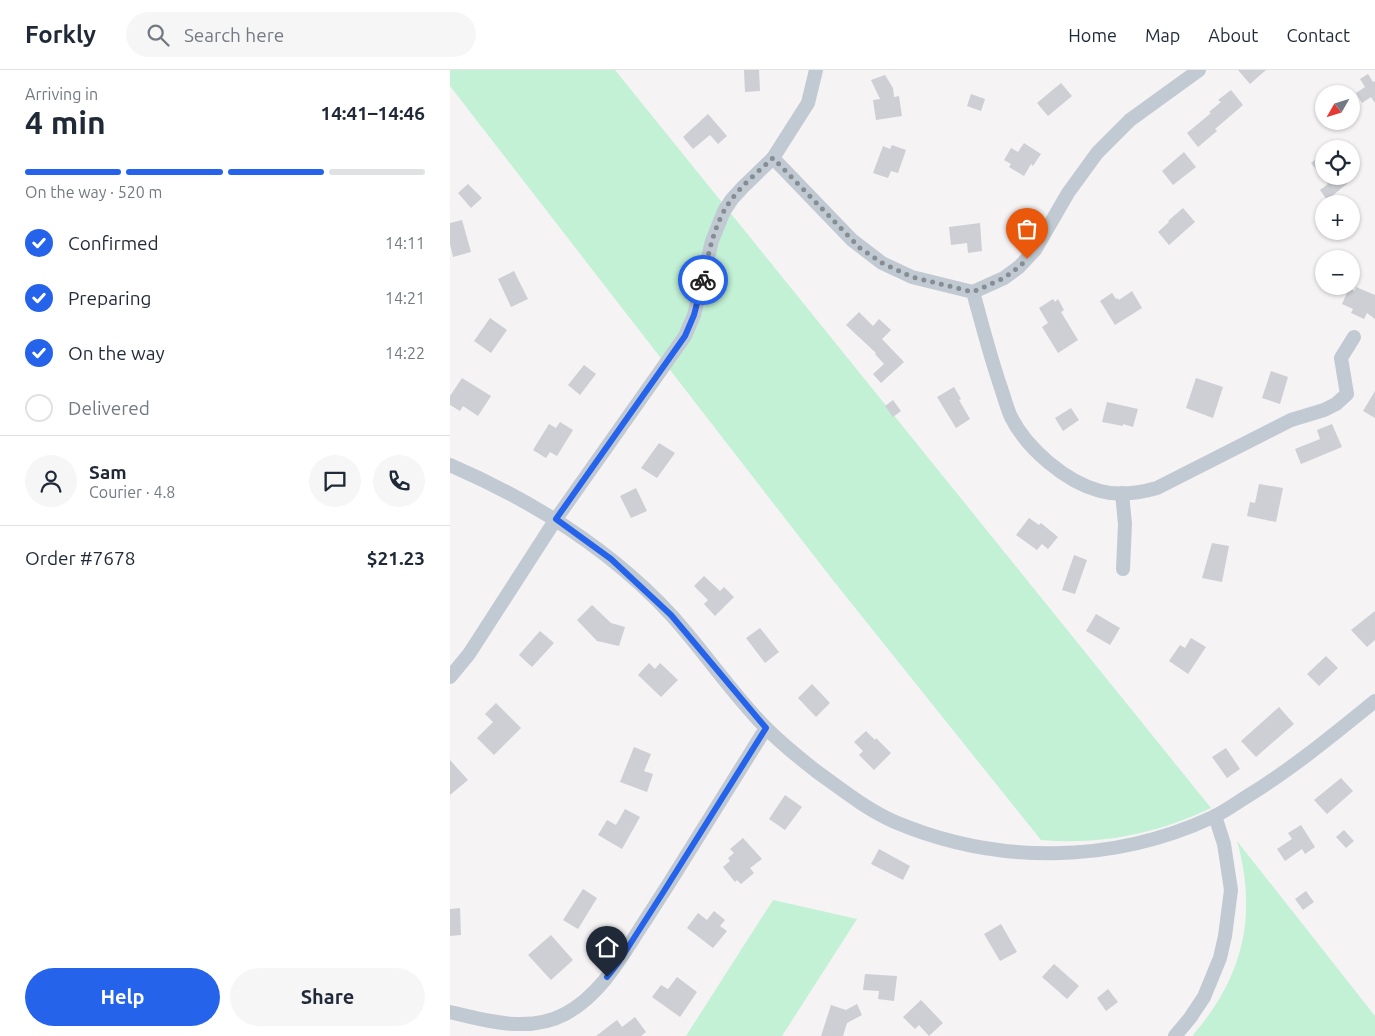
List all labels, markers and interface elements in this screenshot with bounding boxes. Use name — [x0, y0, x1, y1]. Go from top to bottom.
search box — [126, 12, 476, 57]
text: Forkly — [25, 21, 96, 48]
icon: search — [144, 21, 172, 49]
text: Search here — [184, 24, 284, 46]
text: Home — [1068, 25, 1117, 45]
text: Map — [1145, 25, 1180, 45]
text: About — [1208, 25, 1258, 45]
text: Contact — [1286, 25, 1350, 45]
text: Arriving in — [25, 85, 98, 103]
north arrow — [1315, 85, 1360, 130]
map controls — [1315, 85, 1360, 295]
text: 14:41–14:46 — [320, 102, 425, 124]
text: 4 min — [25, 104, 106, 140]
button: locate — [1315, 140, 1360, 185]
text: On the way · 520 m — [25, 183, 162, 201]
button: + — [1315, 195, 1360, 240]
pin — [1006, 208, 1048, 259]
icon: bag — [1013, 215, 1041, 243]
icon: check — [25, 229, 53, 257]
text: Confirmed — [68, 232, 159, 254]
text: 14:11 — [385, 234, 425, 252]
button: − — [1315, 250, 1360, 295]
courier — [678, 255, 728, 305]
icon: bike — [689, 266, 717, 294]
icon: check — [25, 284, 53, 312]
text: Preparing — [68, 287, 152, 309]
text: 14:21 — [385, 289, 425, 307]
icon: check — [25, 339, 53, 367]
text: On the way — [68, 342, 165, 364]
text: 14:22 — [385, 344, 425, 362]
text: Delivered — [68, 397, 150, 419]
button: person — [25, 455, 77, 507]
button: chat — [309, 455, 361, 507]
button: phone — [373, 455, 425, 507]
text: Sam — [89, 461, 127, 483]
text: Courier · 4.8 — [89, 483, 175, 501]
text: Order #7678 — [25, 547, 135, 569]
text: $21.23 — [367, 547, 425, 569]
pin — [586, 926, 628, 977]
icon: home — [593, 933, 621, 961]
button: Help — [25, 968, 220, 1026]
button: Share — [230, 968, 425, 1026]

